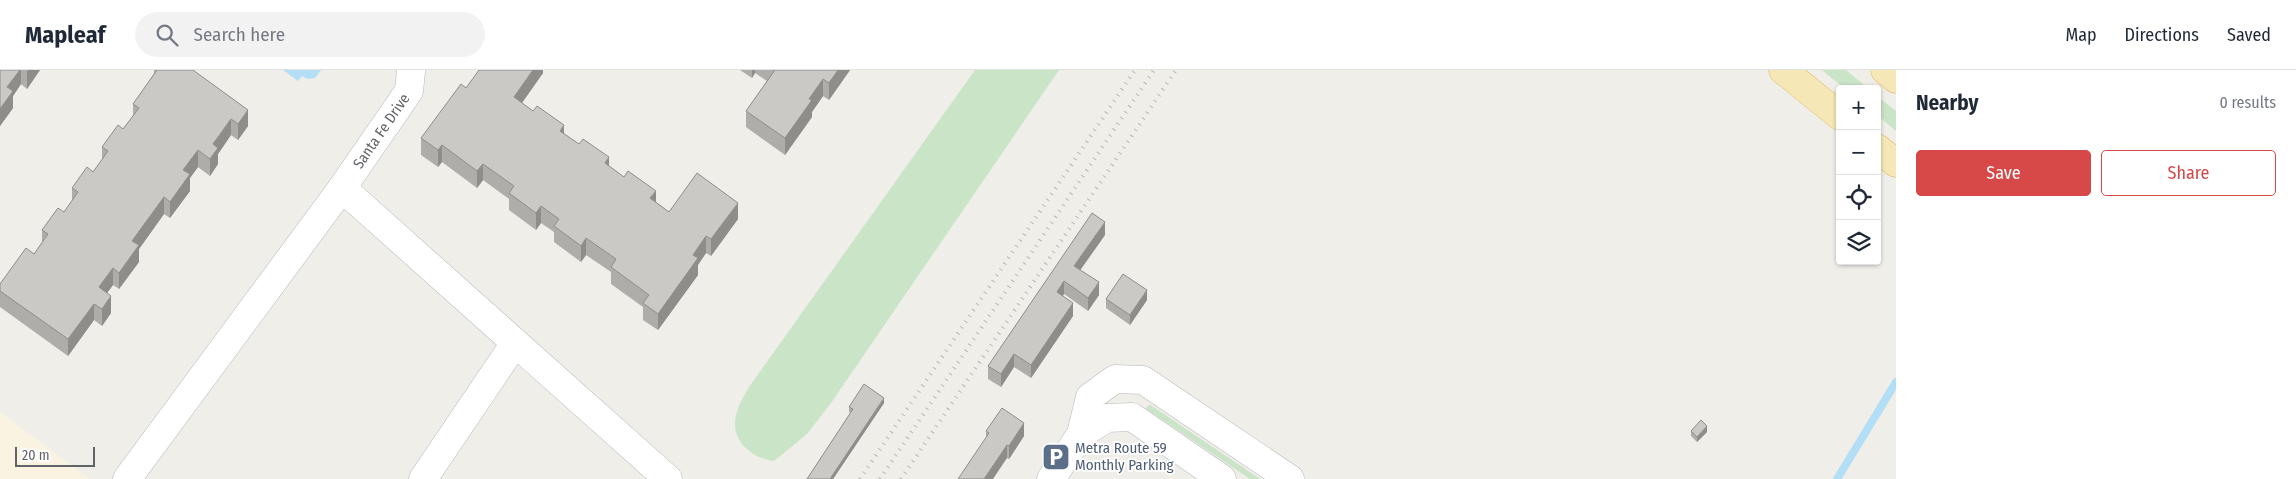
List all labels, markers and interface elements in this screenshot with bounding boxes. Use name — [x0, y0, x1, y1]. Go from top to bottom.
search box — [135, 12, 485, 57]
text: Mapleaf — [25, 21, 105, 49]
icon: search — [153, 21, 181, 49]
text: Search here — [193, 23, 285, 46]
text: Map — [2065, 24, 2097, 46]
text: Directions — [2125, 24, 2199, 46]
text: Saved — [2227, 24, 2271, 46]
map controls — [1836, 85, 1881, 265]
button: + — [1836, 85, 1881, 130]
street label: Santa Fe Drive — [349, 90, 414, 172]
text: Nearby — [1916, 90, 1978, 116]
text: 0 results — [2219, 93, 2276, 112]
button: − — [1836, 130, 1881, 175]
button: Save — [1916, 150, 2091, 196]
button: Share — [2101, 150, 2276, 196]
button: locate — [1836, 175, 1881, 220]
button: layers — [1836, 220, 1881, 265]
place label: Metra Route 59 Monthly Parking — [1075, 439, 1174, 474]
parking icon: Metra Route 59 Monthly Parking — [1041, 442, 1071, 472]
scale bar — [15, 444, 95, 467]
text: 20 m — [22, 447, 50, 464]

